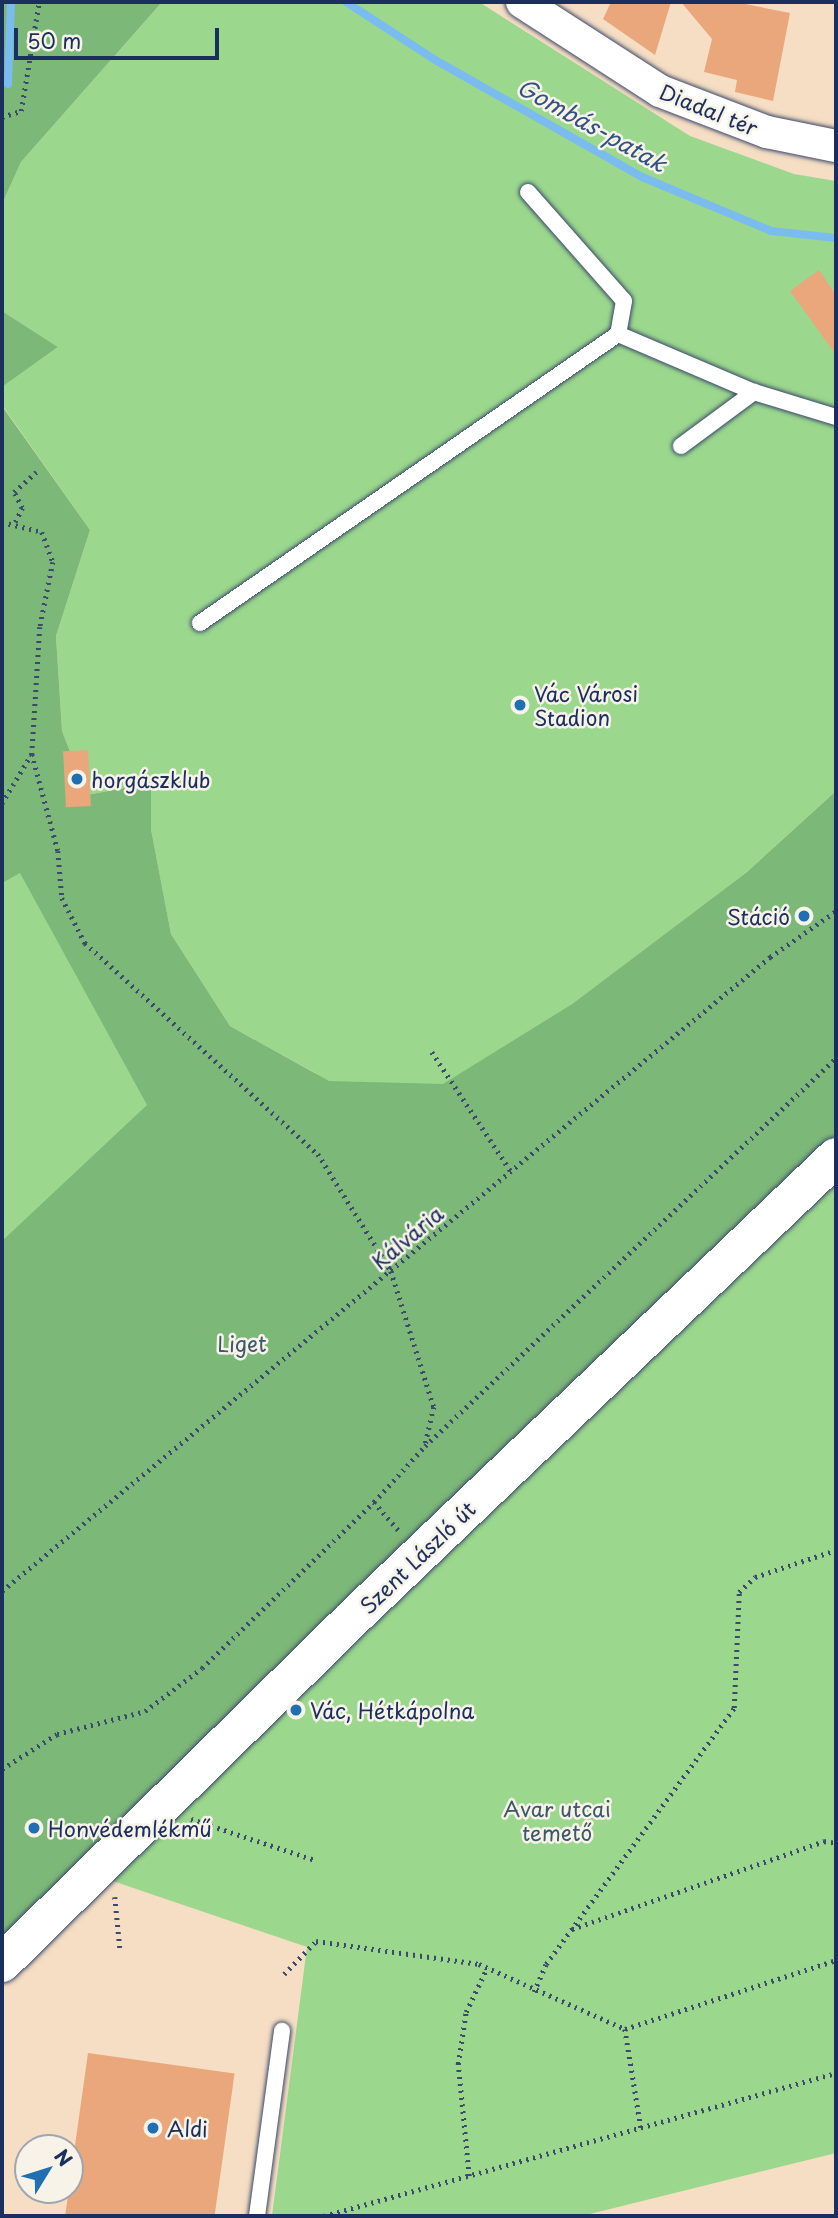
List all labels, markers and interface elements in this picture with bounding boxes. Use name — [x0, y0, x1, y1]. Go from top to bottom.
scale bar — [18, 14, 222, 58]
text: 50 m — [27, 24, 81, 56]
water label: Gombás-patak — [513, 73, 671, 177]
street label: Diadal tér — [657, 78, 761, 140]
place label: Vác Városi Stadion — [534, 680, 639, 730]
marker: Vác Városi Stadion — [512, 697, 528, 713]
place label: horgászklub — [91, 766, 210, 792]
marker: horgászklub — [69, 771, 85, 787]
place label: Stáció — [727, 903, 790, 929]
marker: Stáció — [796, 908, 812, 924]
street label: Kálvária — [366, 1200, 448, 1274]
park label: Liget — [217, 1330, 267, 1356]
street label: Szent László út — [354, 1495, 480, 1619]
place label: Vác, Hétkápolna — [310, 1697, 474, 1723]
marker: Vác, Hétkápolna — [288, 1702, 304, 1718]
park label: Avar utcai temető — [503, 1795, 611, 1845]
place label: Honvédemlékmű — [48, 1815, 212, 1841]
marker: Honvédemlékmű — [26, 1820, 42, 1836]
place label: Aldi — [167, 2115, 208, 2141]
marker: Aldi — [145, 2120, 161, 2136]
north arrow — [14, 2134, 84, 2204]
text: N — [48, 2143, 80, 2172]

